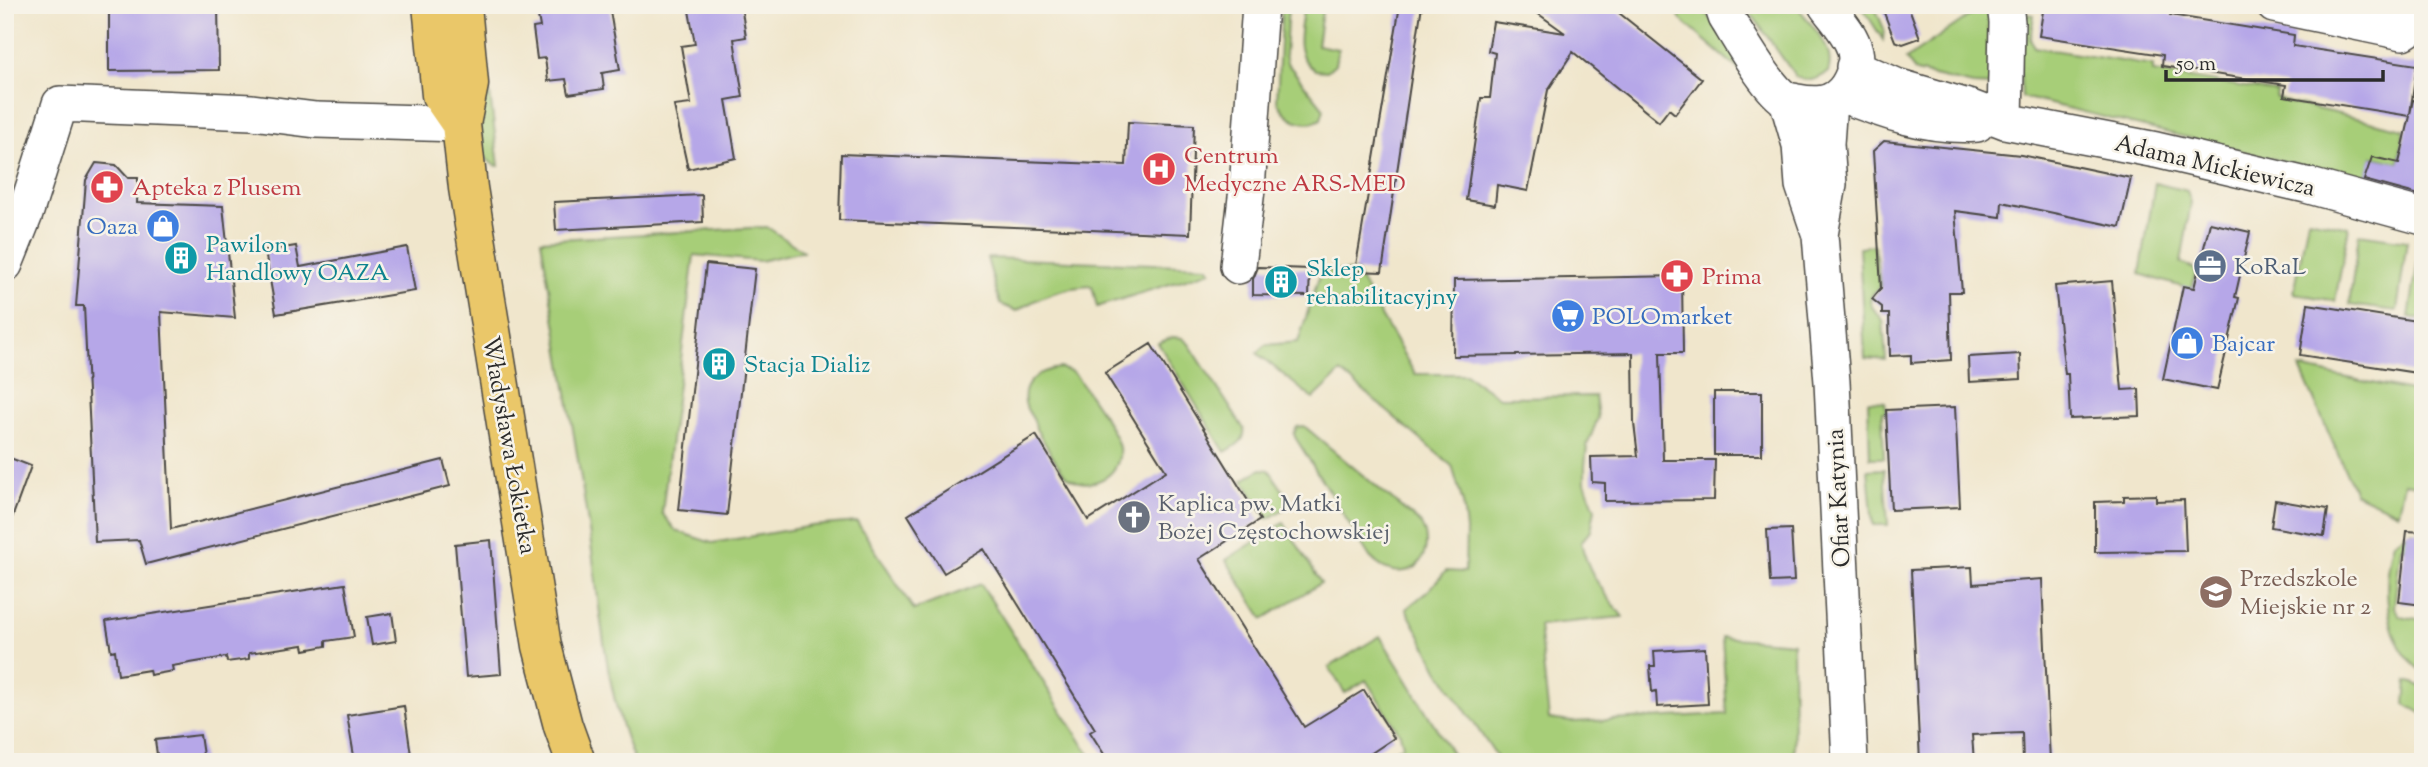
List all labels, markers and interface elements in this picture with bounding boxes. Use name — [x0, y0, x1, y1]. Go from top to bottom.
scale bar — [2166, 38, 2382, 82]
text: 50 m — [2175, 50, 2216, 80]
street label: Adama Mickiewicza — [2111, 127, 2318, 207]
place label: Centrum Medyczne ARS-MED — [1184, 140, 1406, 202]
hospital icon: Centrum Medyczne ARS-MED — [1140, 150, 1178, 188]
pharmacy icon: Apteka z Plusem — [88, 168, 126, 206]
place label: Apteka z Plusem — [132, 172, 302, 206]
shop icon: Oaza — [144, 207, 182, 245]
place label: Oaza — [86, 211, 138, 245]
place label: Pawilon Handlowy OAZA — [206, 229, 390, 291]
building icon: Pawilon Handlowy OAZA — [162, 239, 200, 277]
office icon: KoRaL — [2191, 247, 2229, 285]
place label: KoRaL — [2234, 251, 2306, 285]
place label: Sklep rehabilitacyjny — [1306, 253, 1458, 315]
pharmacy icon: Prima — [1658, 257, 1696, 295]
place label: Prima — [1702, 261, 1762, 295]
building icon: Sklep rehabilitacyjny — [1262, 263, 1300, 301]
supermarket icon: POLOmarket — [1549, 297, 1587, 335]
place label: POLOmarket — [1592, 301, 1732, 335]
shop icon: Bajcar — [2168, 324, 2206, 362]
place label: Bajcar — [2212, 328, 2275, 362]
street label: Władysława Łokietka — [472, 334, 544, 557]
building icon: Stacja Dializ — [700, 345, 738, 383]
place label: Stacja Dializ — [744, 349, 870, 383]
street label: Ofiar Katynia — [1819, 428, 1861, 568]
place label: Kaplica pw. Matki Bożej Częstochowskiej — [1158, 488, 1390, 550]
church icon: Kaplica pw. Matki Bożej Częstochowskiej — [1115, 498, 1153, 536]
place label: Przedszkole Miejskie nr 2 — [2240, 563, 2371, 625]
school or university icon: Przedszkole Miejskie nr 2 — [2197, 573, 2235, 611]

